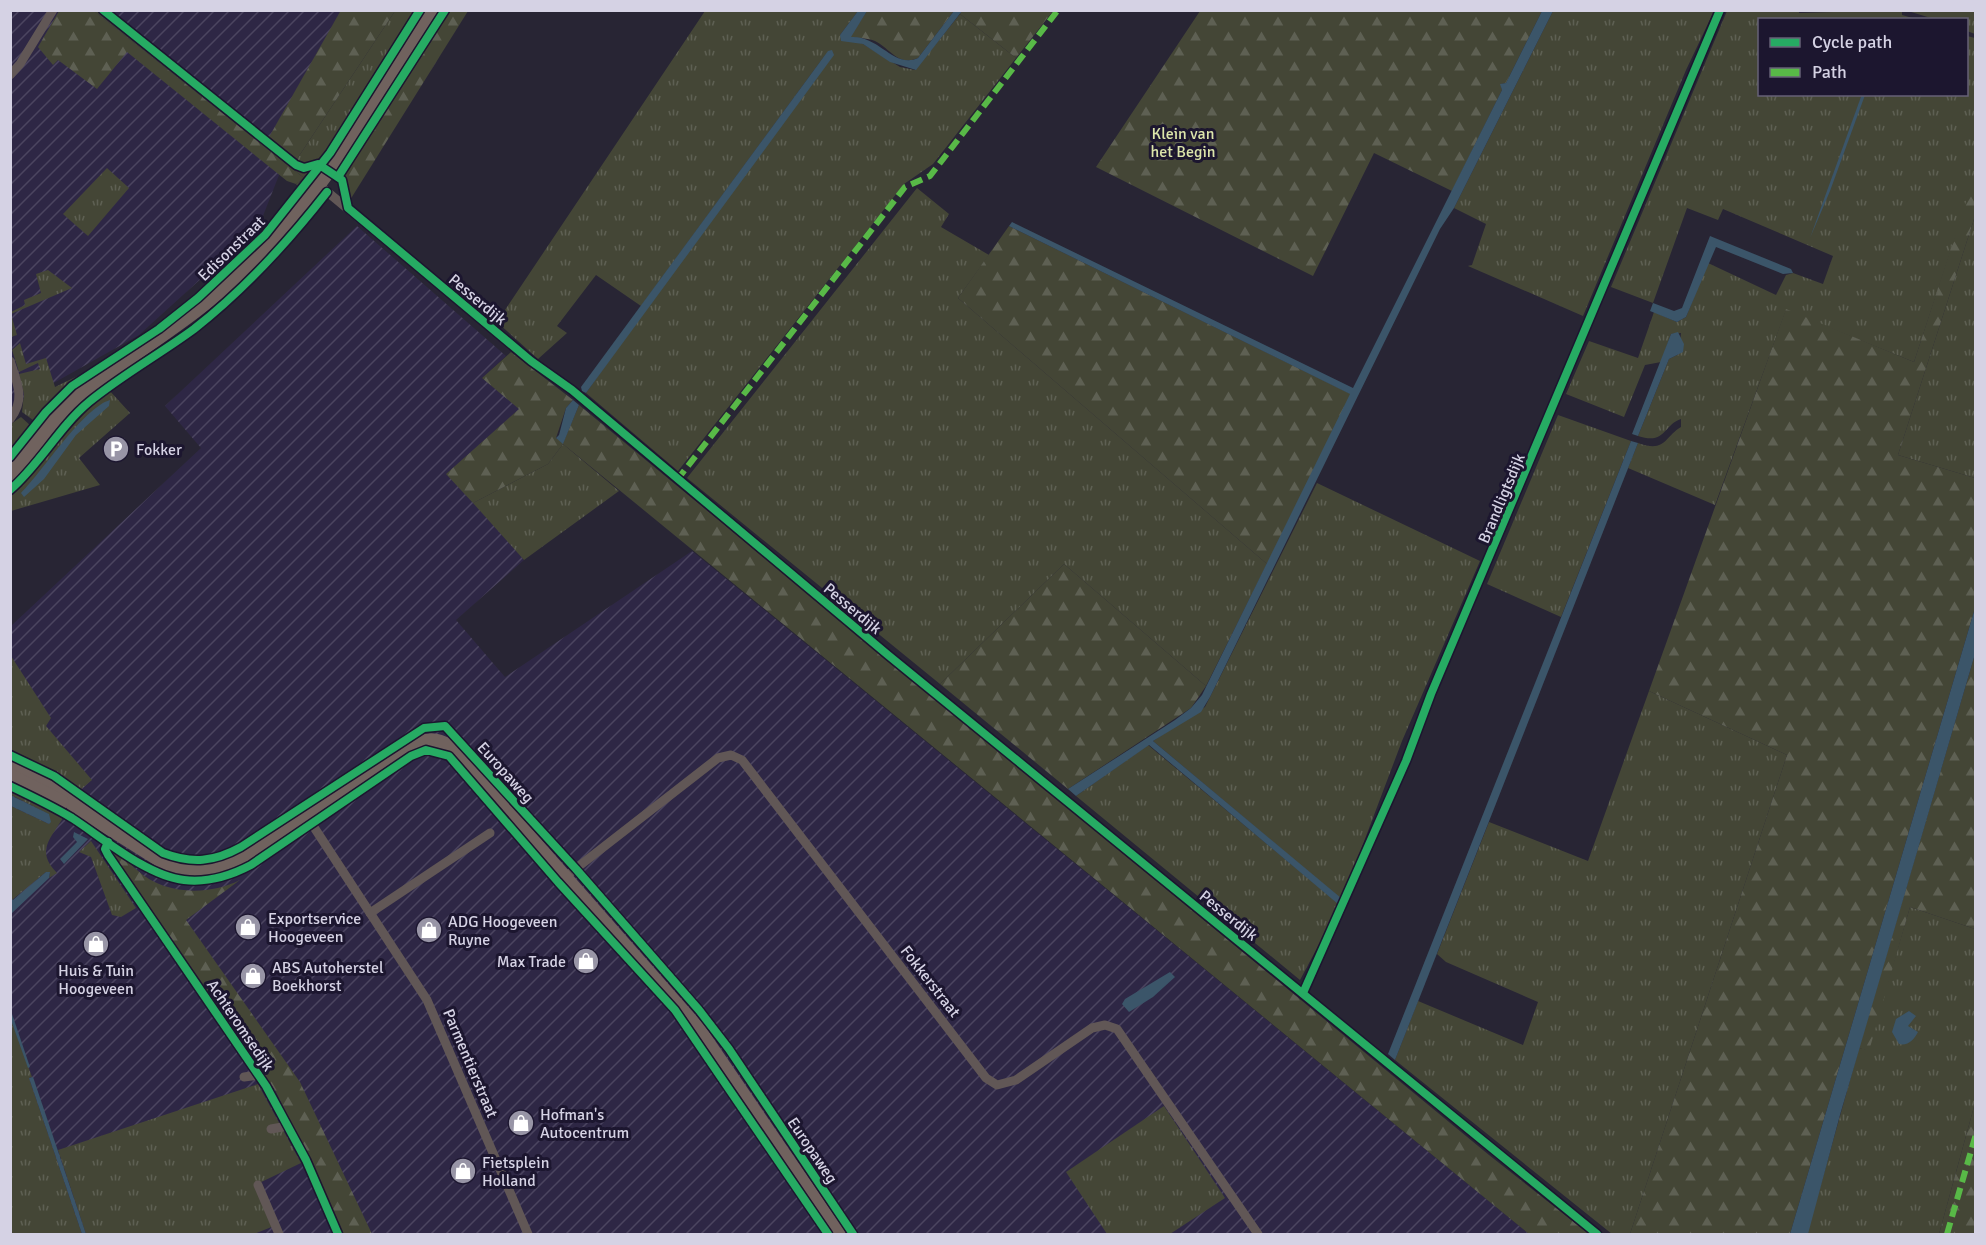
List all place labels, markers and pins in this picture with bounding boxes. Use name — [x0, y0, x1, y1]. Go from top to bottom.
parking icon: Fokker — [101, 434, 131, 464]
place label: Fokker — [136, 440, 182, 460]
place label: Exportservice Hoogeveen — [268, 909, 361, 947]
shop icon: Exportservice Hoogeveen — [233, 912, 263, 942]
place label: ADG Hoogeveen Ruyne — [448, 912, 557, 950]
shop icon: ADG Hoogeveen Ruyne — [414, 915, 444, 945]
shop icon: Huis & Tuin Hoogeveen — [81, 929, 111, 959]
shop icon: Max Trade — [571, 946, 601, 976]
place label: Max Trade — [497, 952, 566, 972]
place label: ABS Autoherstel Boekhorst — [272, 958, 384, 996]
place label: Huis & Tuin Hoogeveen — [58, 961, 134, 999]
shop icon: ABS Autoherstel Boekhorst — [238, 961, 268, 991]
place label: Hofman's Autocentrum — [540, 1105, 629, 1143]
shop icon: Hofman's Autocentrum — [506, 1108, 536, 1138]
place label: Fietsplein Holland — [482, 1153, 549, 1191]
shop icon: Fietsplein Holland — [448, 1156, 478, 1186]

